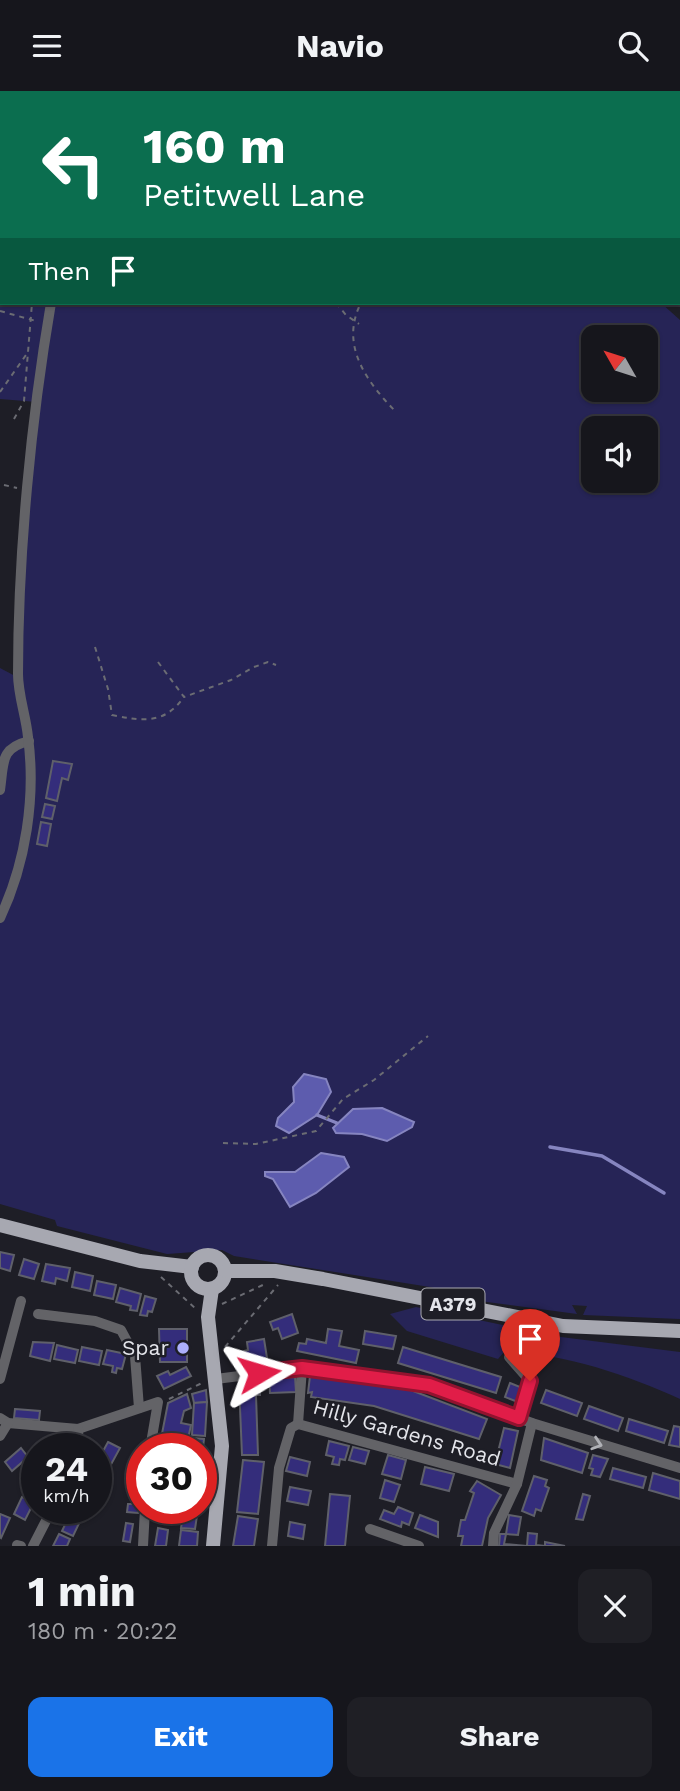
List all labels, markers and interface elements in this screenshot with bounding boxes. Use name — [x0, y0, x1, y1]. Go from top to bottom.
icon: menu — [28, 27, 66, 65]
text: Navio — [296, 27, 384, 65]
icon: search — [614, 27, 652, 65]
text: 160 m — [143, 117, 286, 175]
icon: left — [28, 119, 119, 210]
text: Petitwell Lane — [143, 176, 365, 214]
icon: arrive — [104, 252, 142, 290]
text: Then — [28, 256, 90, 286]
north arrow — [581, 325, 658, 403]
map controls — [581, 325, 658, 493]
button: sound — [581, 416, 658, 493]
road number: A379 — [421, 1289, 484, 1319]
pin — [500, 1309, 560, 1381]
icon: arrive — [511, 1320, 549, 1358]
place label: Spar — [122, 1335, 169, 1360]
position arrow — [222, 1336, 296, 1410]
marker: Spar — [175, 1340, 191, 1356]
street label: Hilly Gardens Road — [310, 1394, 504, 1471]
speed limit sign: 30 — [126, 1433, 217, 1524]
one-way arrow — [591, 1436, 603, 1450]
text: 24 — [45, 1448, 88, 1490]
text: km/h — [43, 1485, 90, 1506]
text: 1 min — [28, 1567, 136, 1616]
button: close — [578, 1569, 652, 1643]
text: 180 m · 20:22 — [28, 1618, 177, 1645]
button: Exit — [28, 1697, 333, 1777]
button: Share — [347, 1697, 652, 1777]

